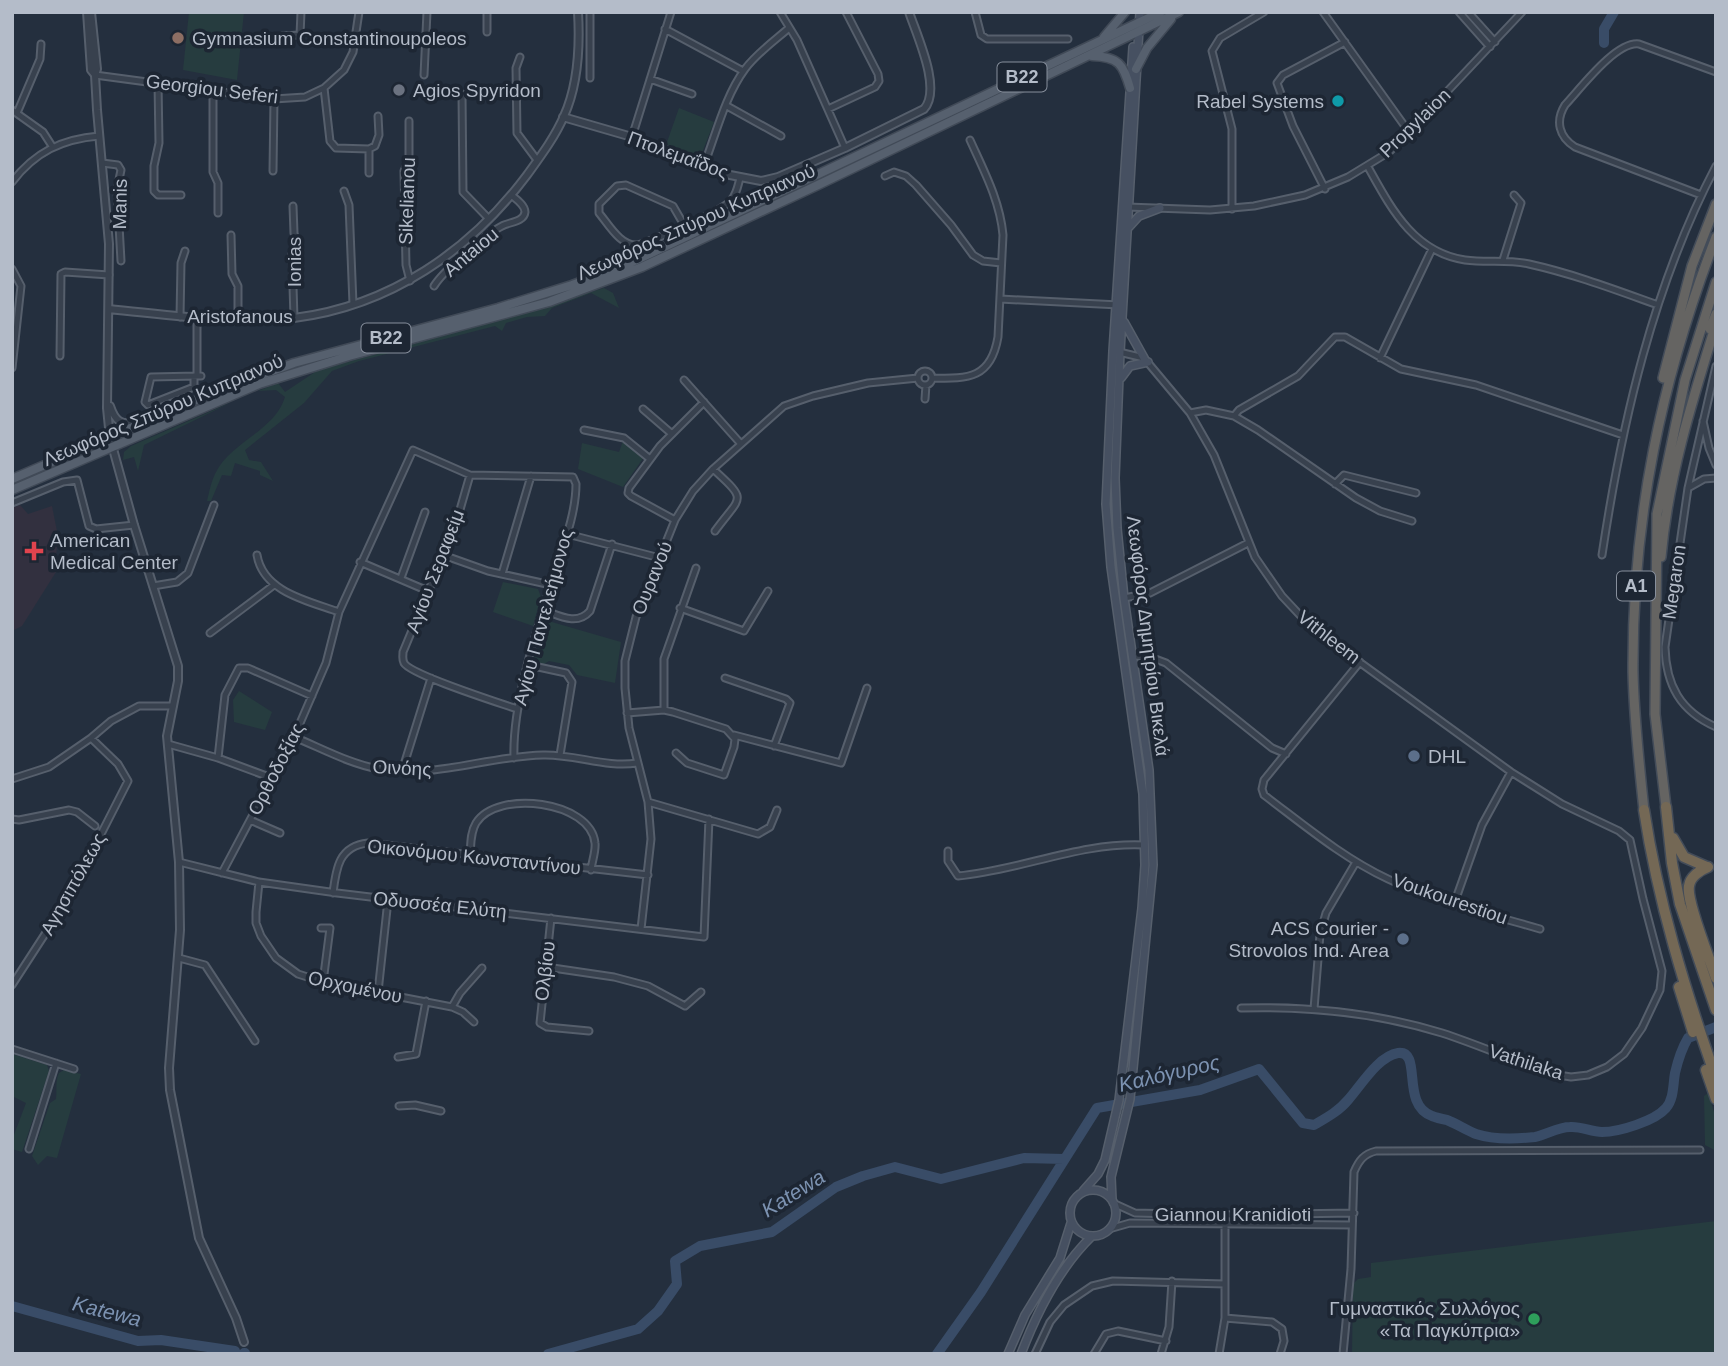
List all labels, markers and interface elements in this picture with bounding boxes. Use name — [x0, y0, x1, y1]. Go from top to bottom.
place label: Gymnasium Constantinoupoleos — [192, 28, 467, 49]
marker: Gymnasium Constantinoupoleos — [170, 30, 186, 46]
road number: B22 — [998, 62, 1046, 92]
street label: Georgiou Seferi — [145, 70, 279, 108]
place label: Agios Spyridon — [413, 80, 541, 101]
marker: Agios Spyridon — [391, 82, 407, 98]
street label: Propylaion — [1375, 84, 1455, 162]
place label: Rabel Systems — [1196, 91, 1324, 112]
marker: Rabel Systems — [1330, 93, 1346, 109]
street label: Πτολεμαΐδος — [625, 127, 731, 183]
street label: Sikelianou — [395, 157, 419, 245]
street label: Λεωφόρος Σπύρου Κυπριανού — [574, 160, 818, 284]
street label: Manis — [109, 178, 131, 230]
street label: Antaiou — [440, 223, 502, 281]
street label: Ionias — [284, 237, 305, 287]
street label: Aristofanous — [187, 306, 293, 327]
road number: B22 — [362, 324, 410, 352]
street label: Λεωφόρος Σπύρου Κυπριανού — [40, 350, 286, 470]
street label: Αγίου Σεραφείμ — [402, 506, 468, 636]
street label: Λεωφόρος Δημητρίου Βικελά — [1123, 514, 1173, 758]
street label: Αγίου Παντελεήμονος — [509, 527, 577, 707]
place label: American Medical Center — [50, 530, 178, 573]
street label: Ουρανού — [628, 538, 676, 618]
marker: American Medical Center — [24, 541, 44, 561]
street label: Megaron — [1658, 543, 1690, 621]
road number: A1 — [1617, 572, 1655, 600]
street label: Vithleem — [1294, 606, 1364, 668]
street label: Ορθοδοξίας — [244, 719, 308, 819]
place label: DHL — [1428, 746, 1466, 767]
marker: DHL — [1406, 748, 1422, 764]
street label: Οινόης — [372, 756, 432, 780]
street label: Αγησιπόλεως — [36, 829, 110, 939]
street label: Οικονόμου Κωνσταντίνου — [366, 835, 582, 879]
street label: Voukourestiou — [1390, 869, 1510, 929]
street label: Οδυσσέα Ελύτη — [372, 888, 508, 922]
place label: ACS Courier - Strovolos Ind. Area — [1228, 918, 1389, 961]
marker: ACS Courier - Strovolos Ind. Area — [1395, 931, 1411, 947]
street label: Ολβίου — [531, 940, 559, 1002]
street label: Ορχομένου — [306, 967, 404, 1007]
street label: Vathilaka — [1486, 1040, 1566, 1084]
water label: Καλόγυρος — [1116, 1050, 1223, 1096]
water label: Katewa — [757, 1165, 829, 1221]
street label: Giannou Kranidioti — [1155, 1204, 1311, 1225]
water label: Katewa — [70, 1291, 144, 1331]
place label: Γυμναστικός Συλλόγος «Τα Παγκύπρια» — [1329, 1298, 1520, 1341]
marker: Γυμναστικός Συλλόγος «Τα Παγκύπρια» — [1526, 1311, 1542, 1327]

